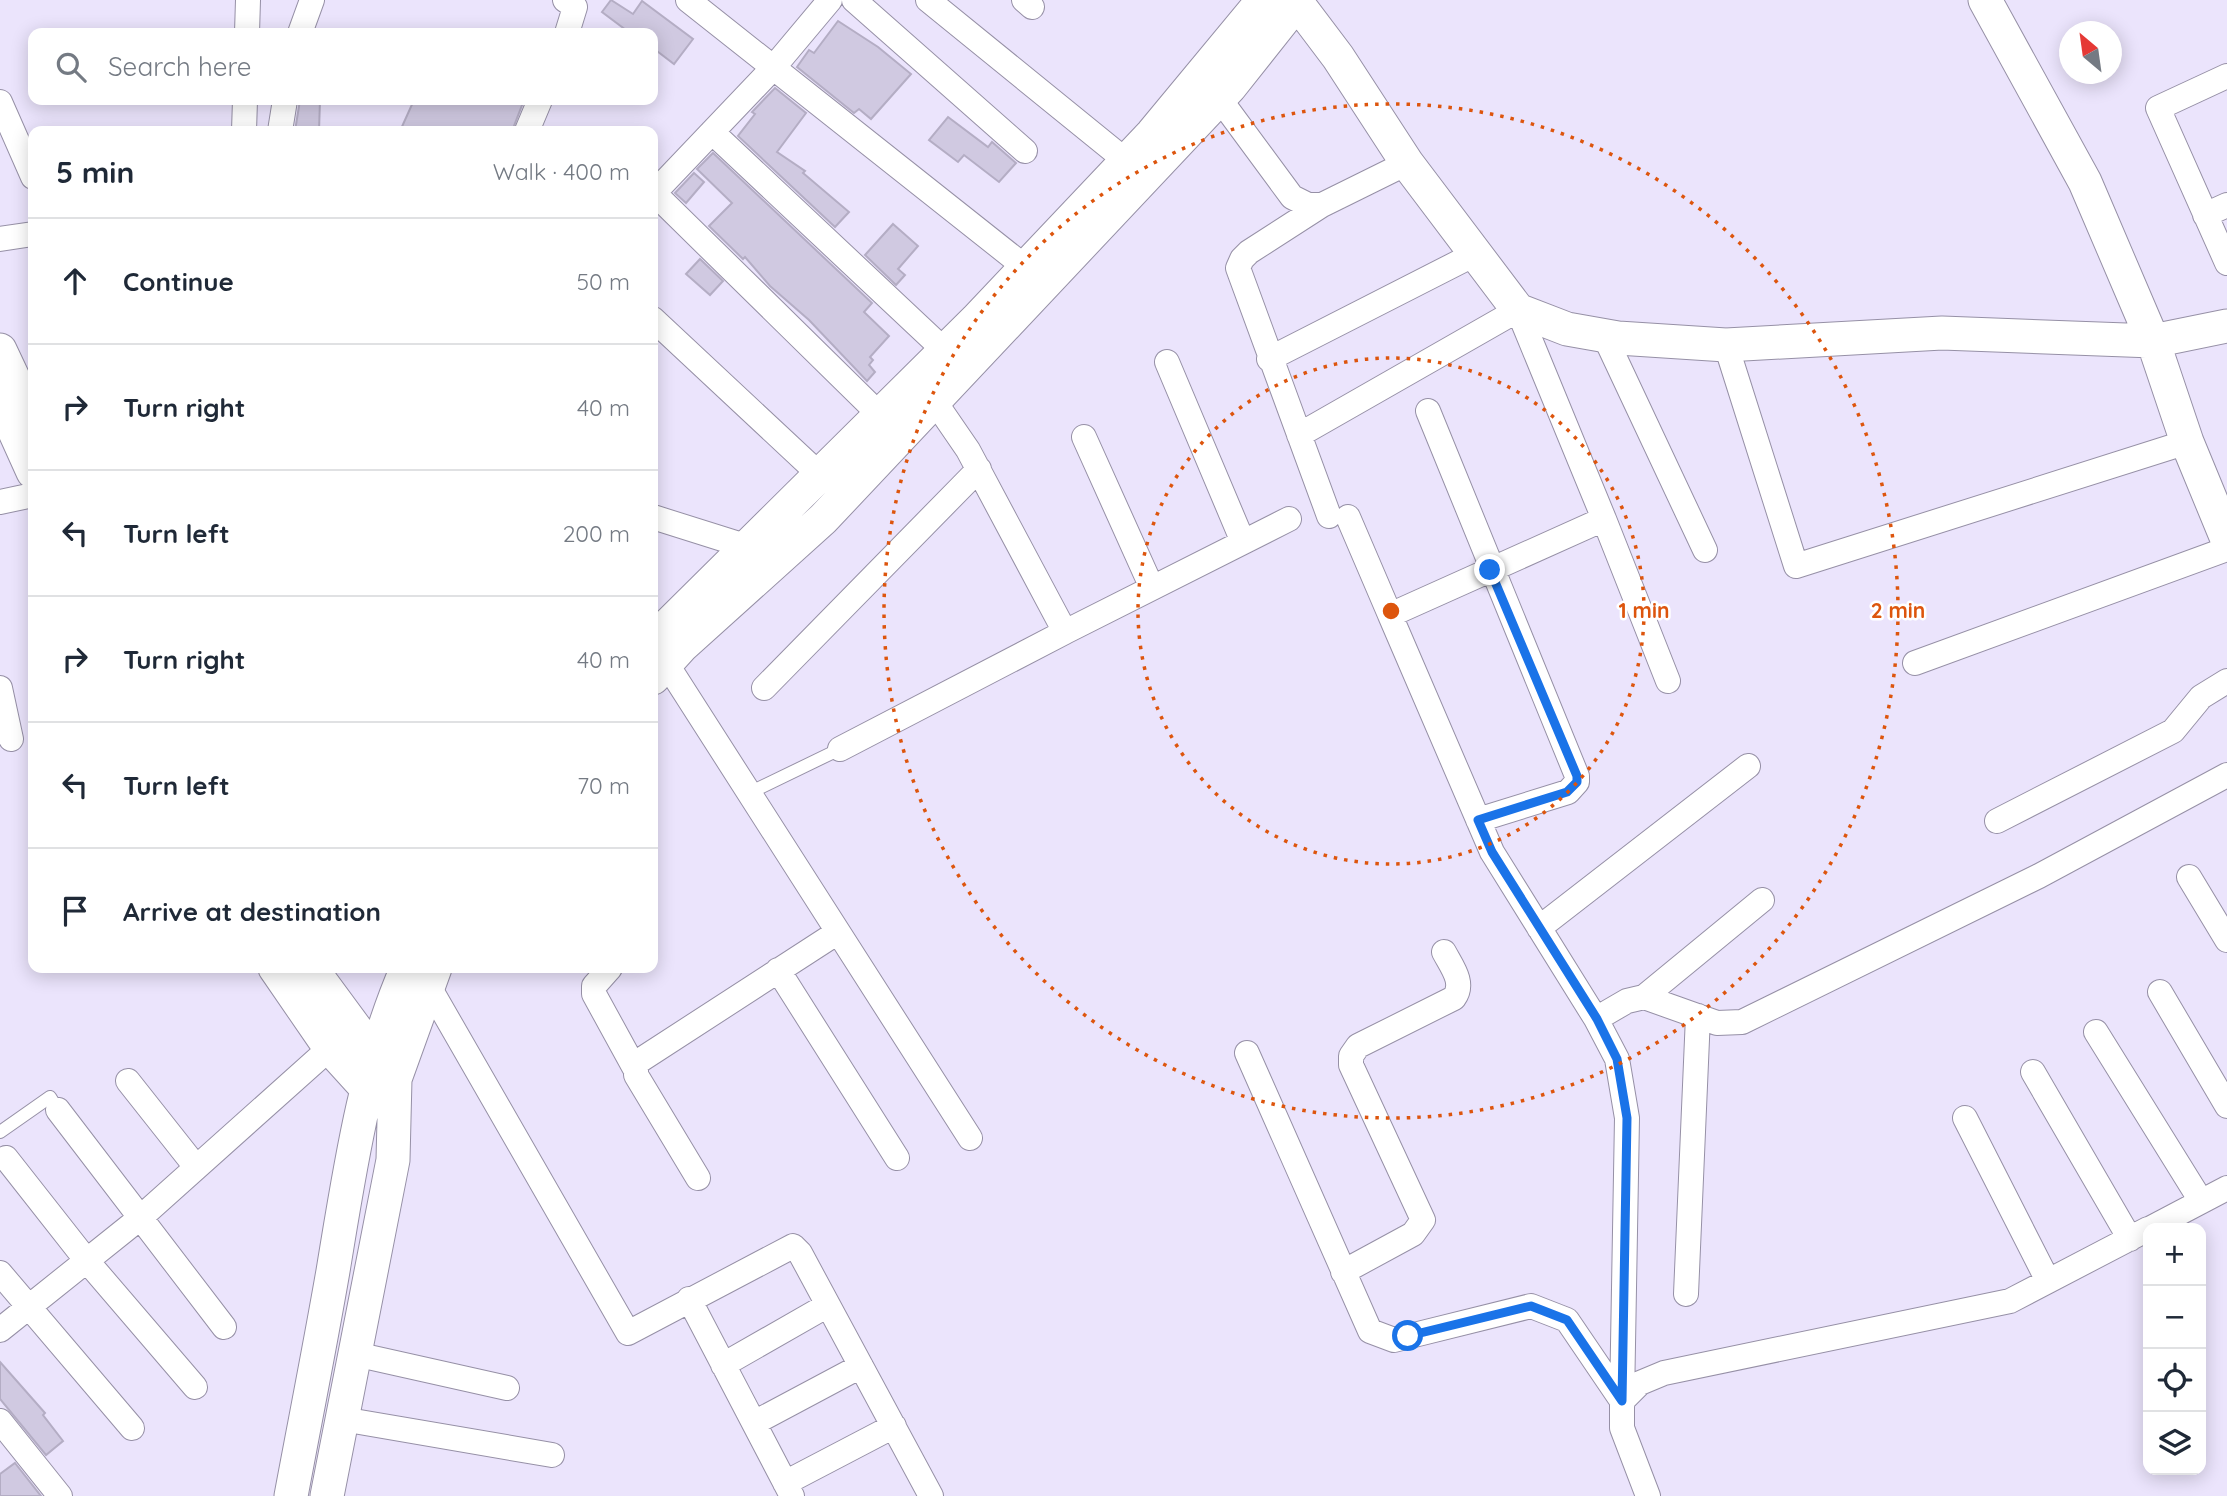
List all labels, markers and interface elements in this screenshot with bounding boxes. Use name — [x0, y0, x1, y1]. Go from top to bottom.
north arrow — [2059, 21, 2122, 84]
search box — [28, 28, 658, 105]
icon: search — [52, 48, 90, 86]
text: Search here — [108, 50, 252, 83]
text: 5 min — [56, 153, 134, 191]
text: Walk · 400 m — [493, 157, 630, 186]
icon: ahead — [56, 262, 94, 300]
text: Continue — [123, 265, 234, 298]
text: 50 m — [577, 267, 630, 296]
icon: right — [56, 388, 94, 426]
text: Turn right — [123, 391, 245, 424]
text: 40 m — [577, 393, 630, 422]
icon: left — [56, 514, 94, 552]
text: Turn left — [123, 517, 230, 550]
text: 200 m — [563, 519, 630, 548]
route end — [1474, 554, 1505, 585]
text: 1 min — [1619, 597, 1669, 623]
text: 2 min — [1871, 597, 1925, 623]
centre of rings — [1379, 599, 1403, 623]
icon: right — [56, 640, 94, 678]
text: Turn right — [123, 643, 245, 676]
text: 40 m — [577, 645, 630, 674]
icon: left — [56, 766, 94, 804]
text: Turn left — [123, 769, 230, 802]
text: 70 m — [577, 771, 630, 800]
icon: arrive — [56, 892, 94, 930]
text: Arrive at destination — [123, 895, 381, 928]
map controls — [2143, 1223, 2206, 1475]
button: + — [2143, 1223, 2206, 1286]
button: − — [2143, 1286, 2206, 1349]
route start — [1392, 1320, 1423, 1351]
button: locate — [2143, 1349, 2206, 1412]
button: layers — [2143, 1412, 2206, 1475]

